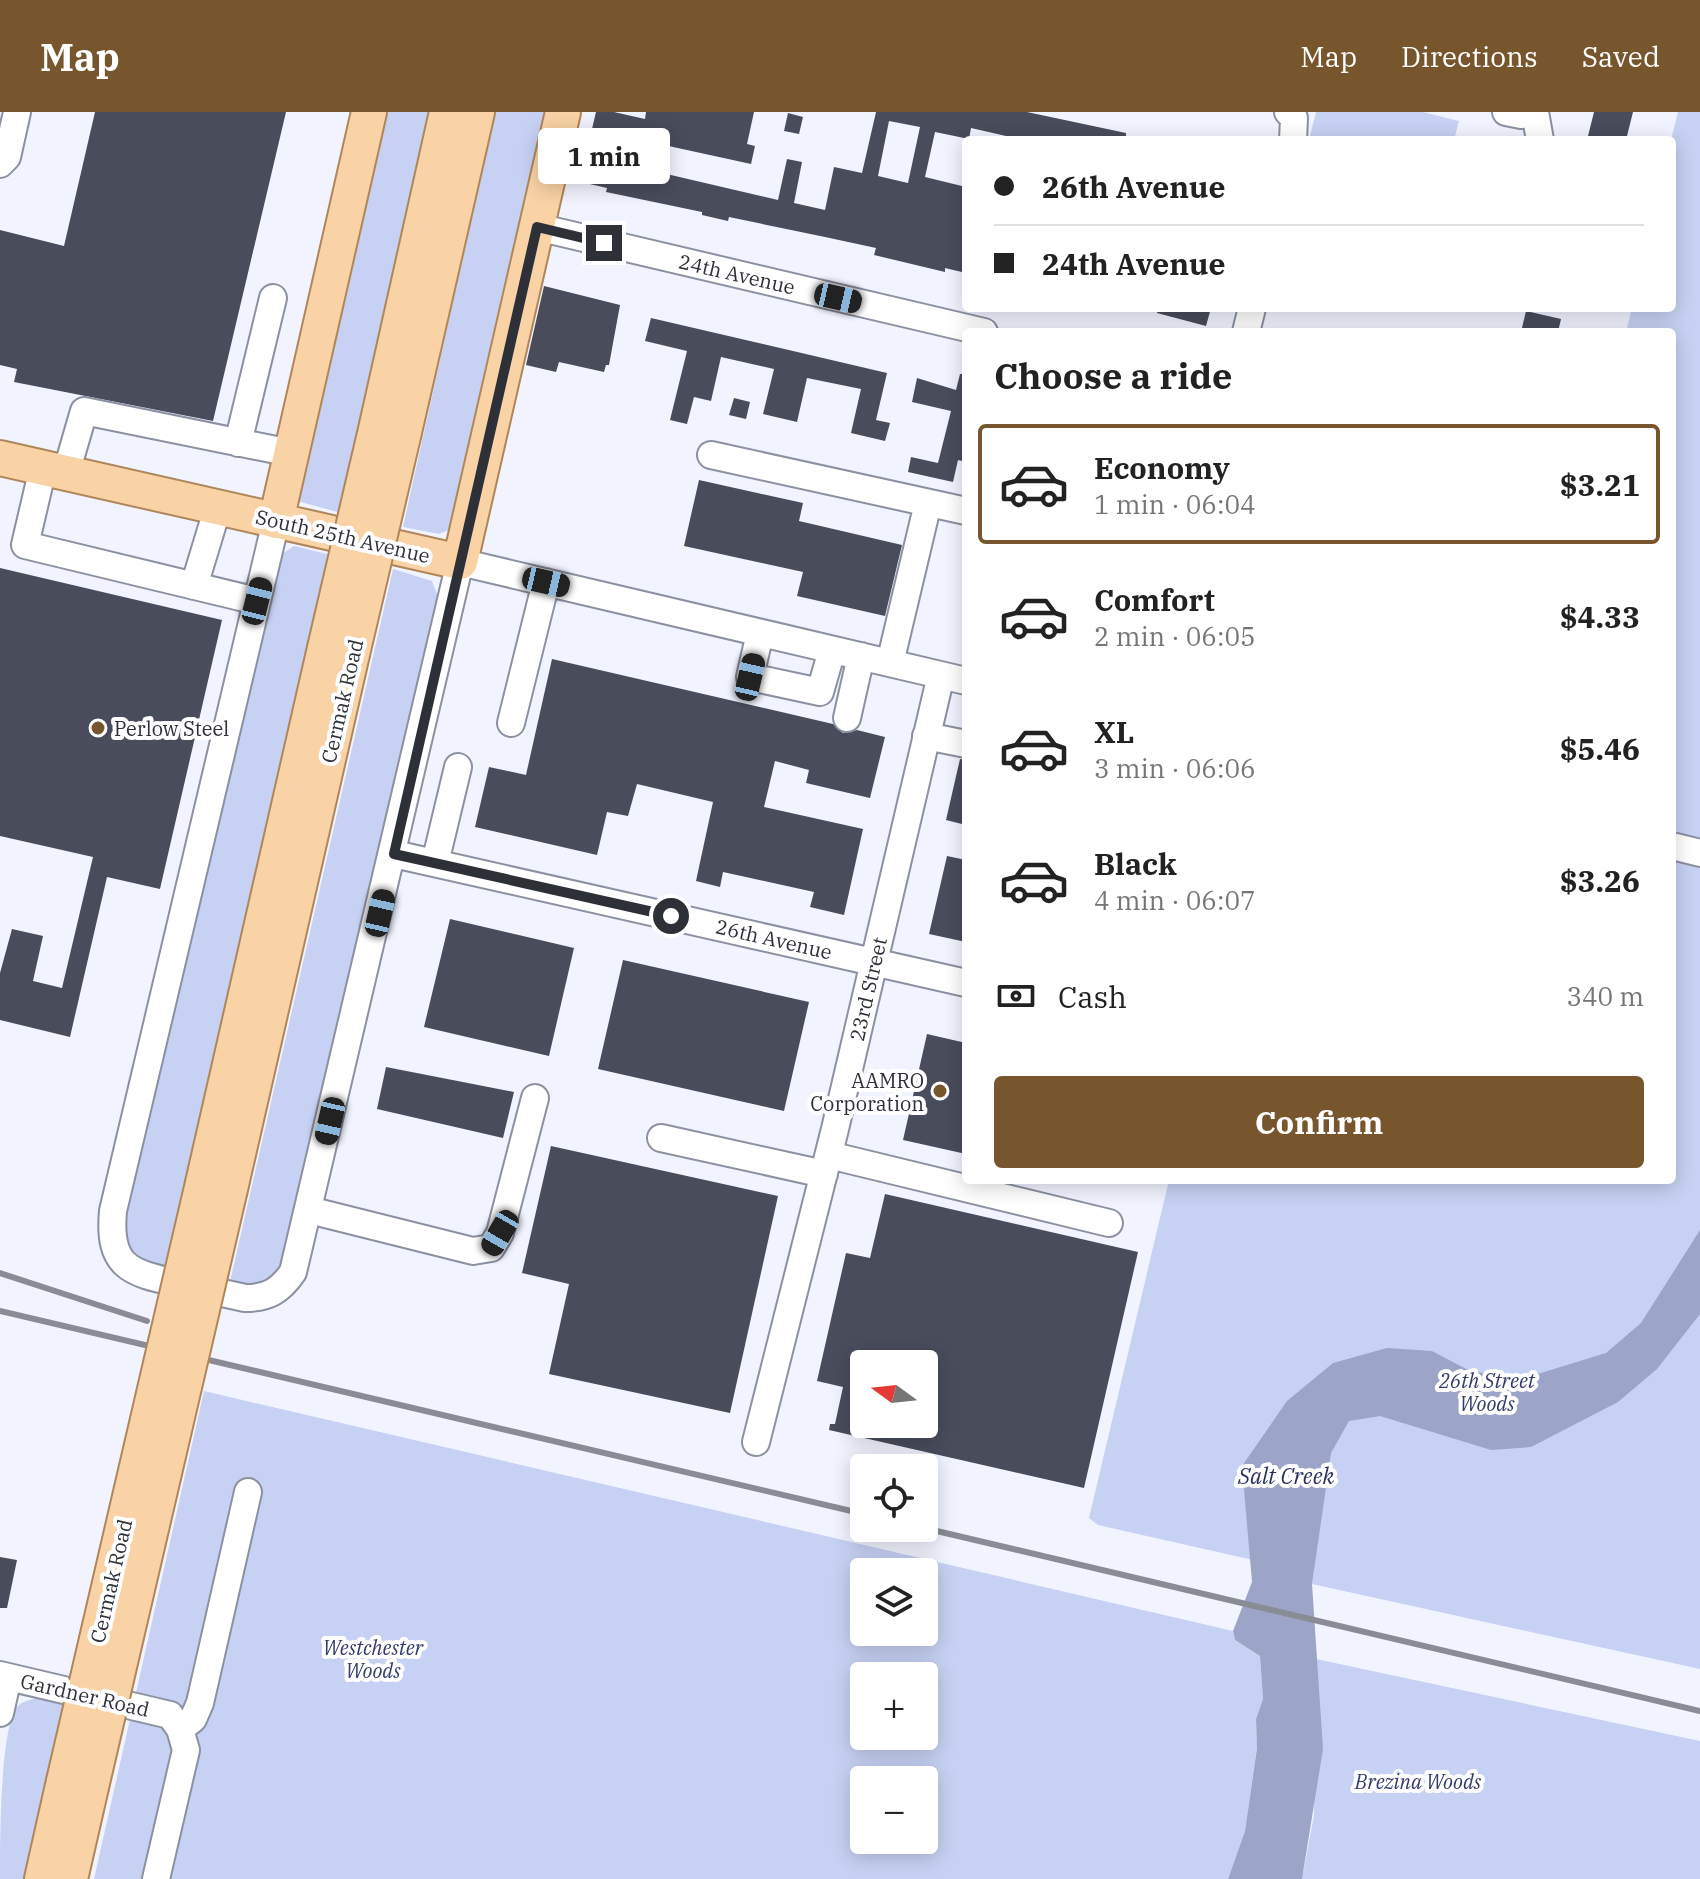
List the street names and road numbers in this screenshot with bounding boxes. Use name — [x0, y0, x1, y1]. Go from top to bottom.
street label: 24th Avenue — [676, 248, 798, 300]
street label: South 25th Avenue — [253, 503, 433, 569]
street label: Cermak Road — [315, 636, 369, 766]
street label: 26th Avenue — [713, 913, 835, 965]
street label: 23rd Street — [843, 934, 893, 1044]
street label: Cermak Road — [84, 1516, 138, 1646]
street label: Gardner Road — [18, 1667, 152, 1723]

